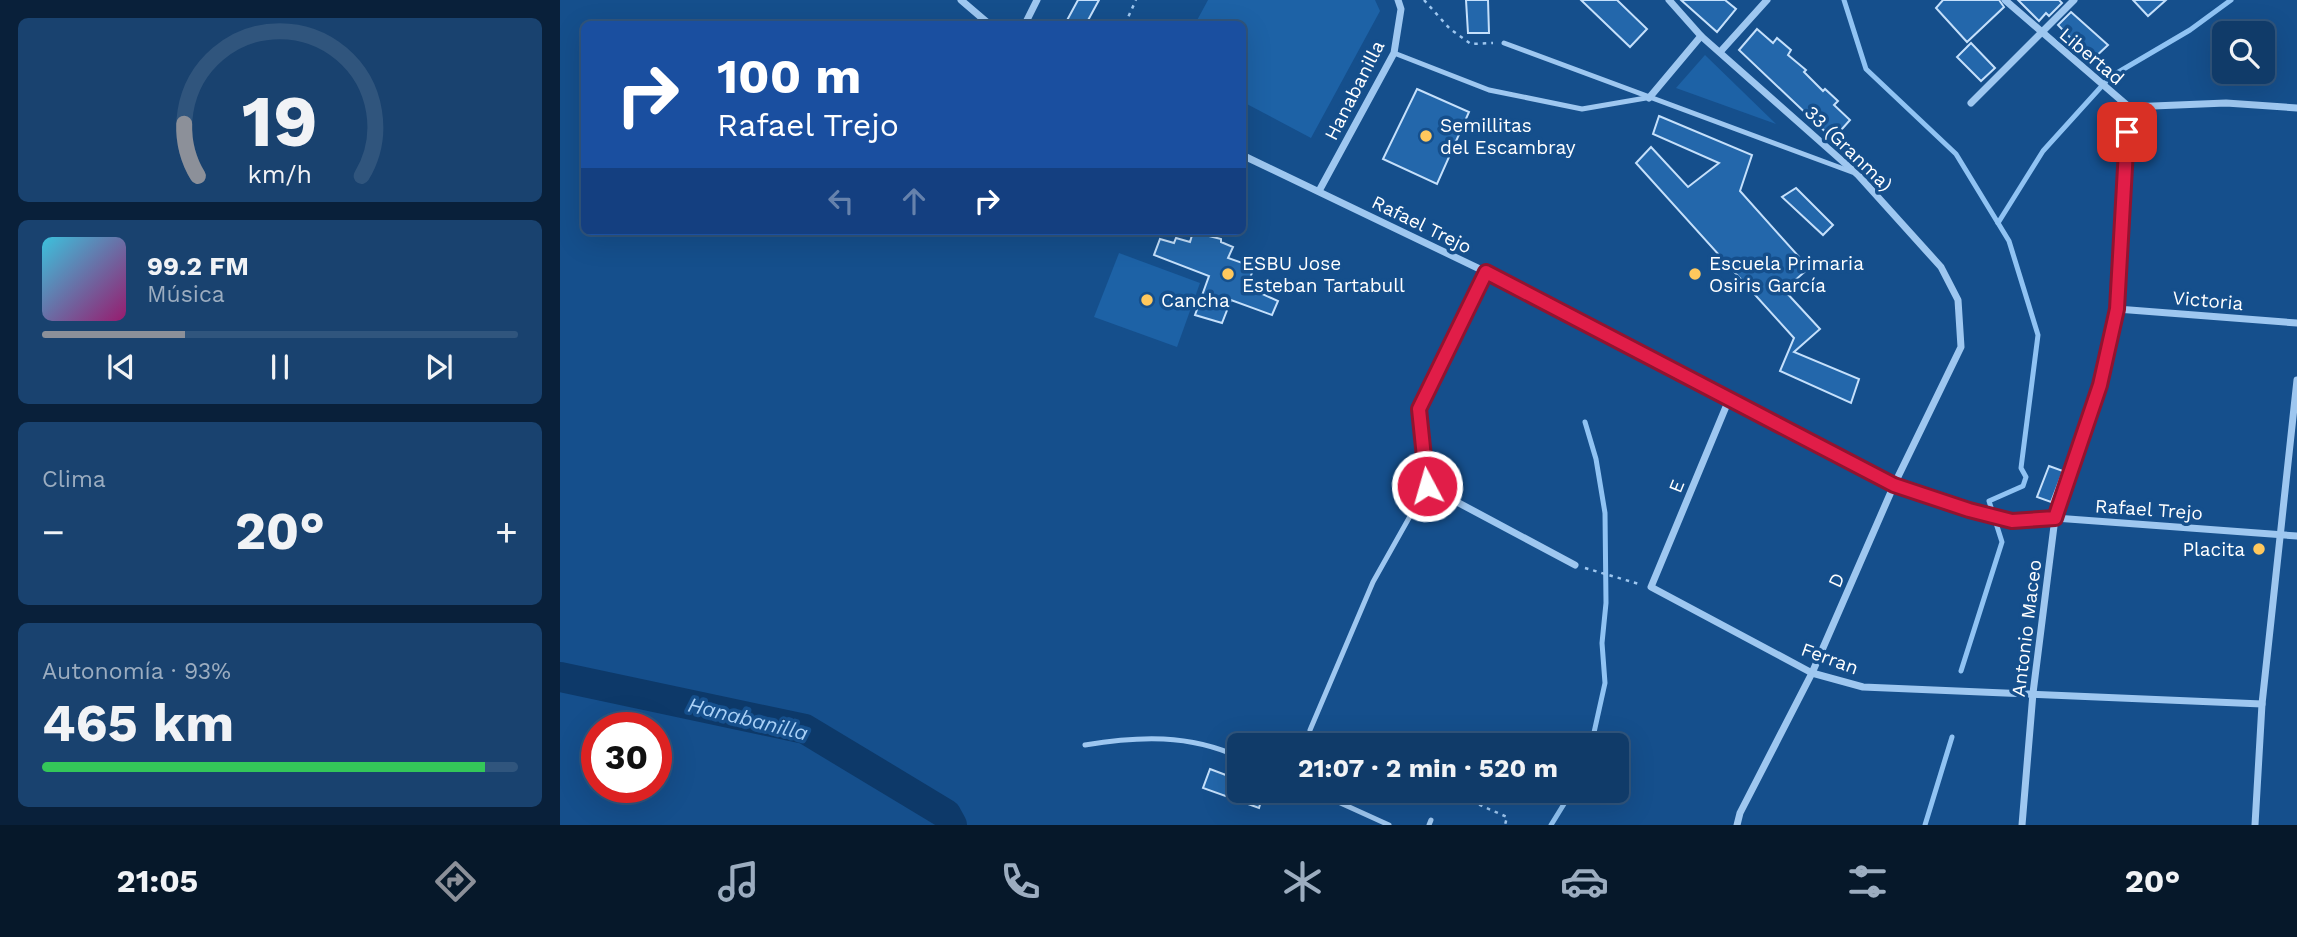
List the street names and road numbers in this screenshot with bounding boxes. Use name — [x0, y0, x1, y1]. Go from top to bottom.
street label: Libertad — [2055, 23, 2129, 90]
street label: Hanabanilla — [1319, 36, 1390, 144]
street label: 33 (Granma) — [1800, 101, 1897, 196]
street label: Rafael Trejo — [1368, 190, 1475, 258]
street label: Victoria — [2172, 286, 2245, 315]
street label: E — [1664, 476, 1689, 496]
street label: Rafael Trejo — [2094, 494, 2204, 525]
street label: Antonio Maceo — [2007, 558, 2046, 698]
street label: D — [1823, 569, 1850, 591]
street label: Ferran — [1798, 638, 1862, 679]

